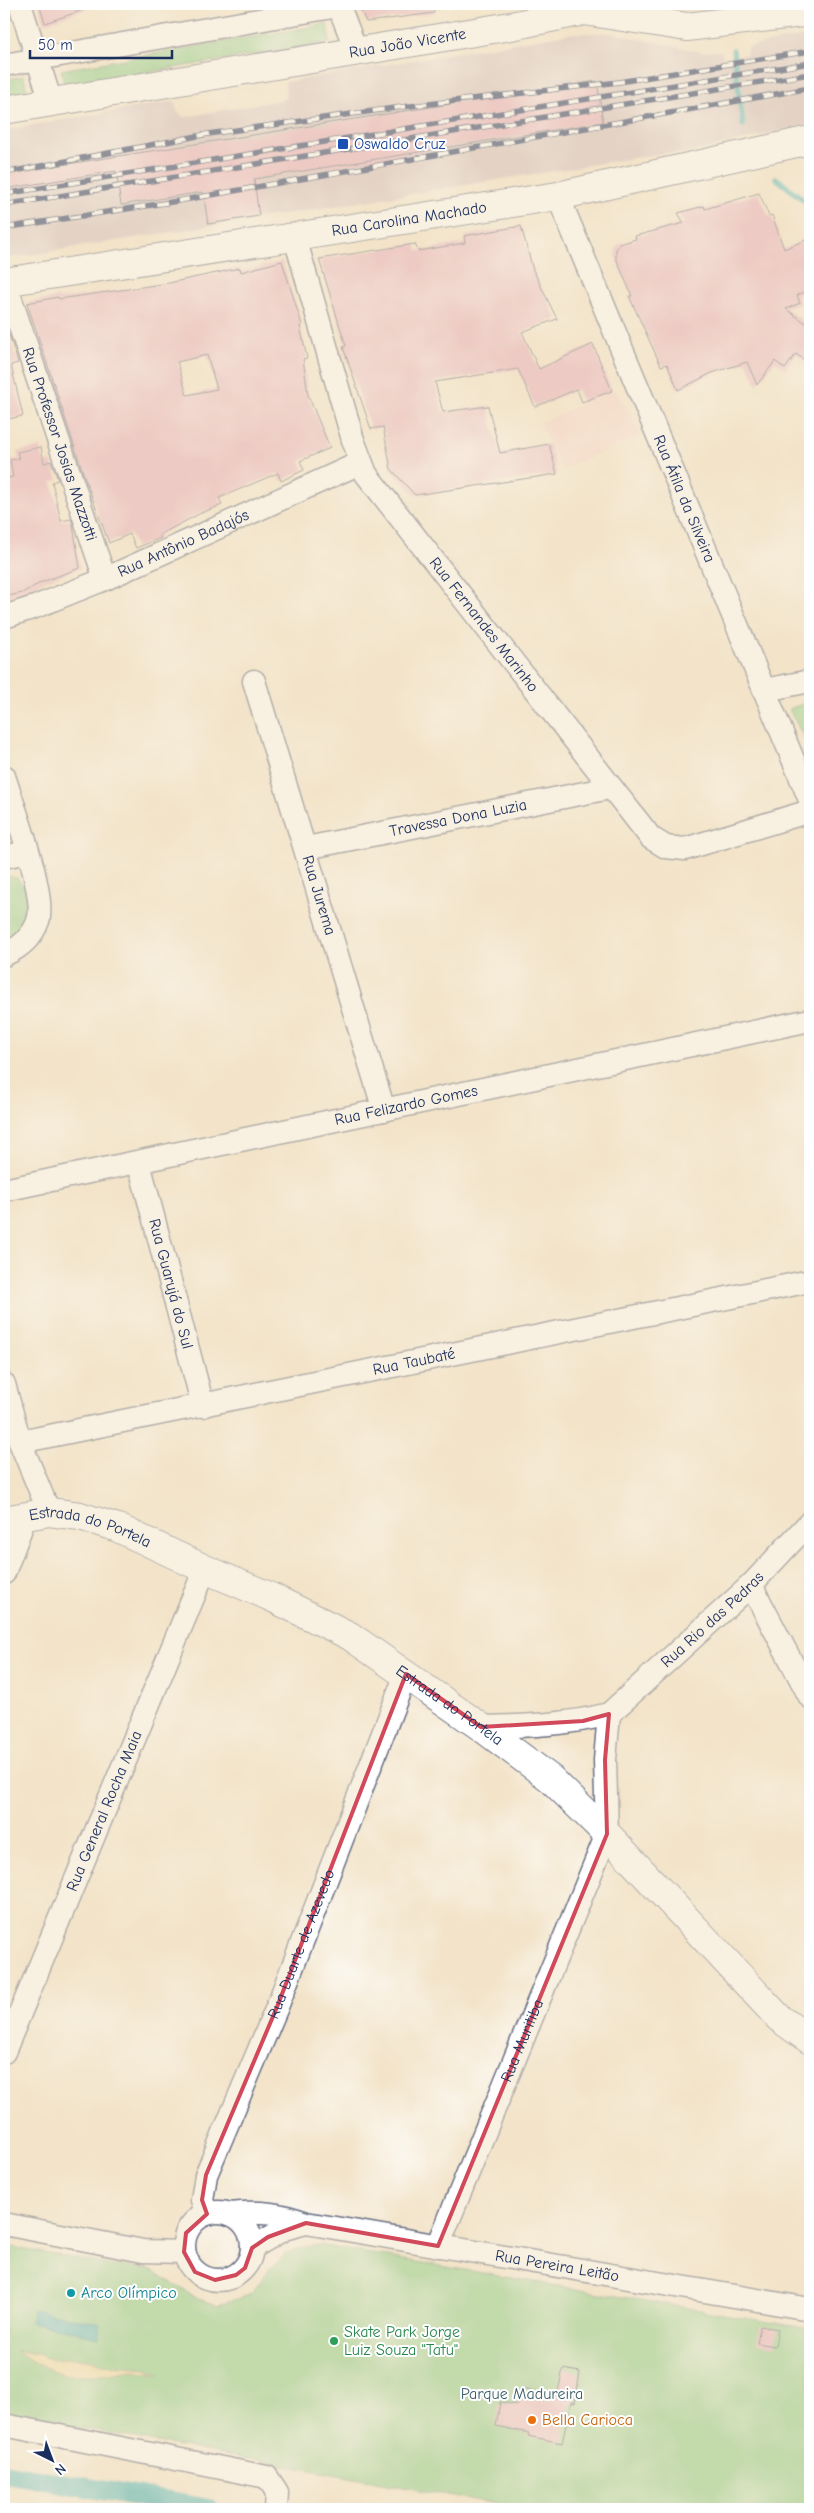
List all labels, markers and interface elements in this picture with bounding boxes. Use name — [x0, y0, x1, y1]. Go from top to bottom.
street label: Rua João Vicente — [348, 25, 467, 62]
scale bar — [30, 28, 172, 60]
text: 50 m — [38, 36, 73, 54]
place label: Oswaldo Cruz — [354, 135, 446, 153]
marker: Oswaldo Cruz — [336, 137, 350, 151]
street label: Rua Carolina Machado — [330, 198, 488, 240]
street label: Rua Professor Josias Mazzotti — [19, 345, 100, 543]
street label: Rua Átila da Silveira — [650, 432, 719, 565]
street label: Rua Antônio Badajós — [115, 506, 252, 581]
street label: Rua Fernandes Marinho — [426, 554, 542, 696]
street label: Travessa Dona Luzia — [388, 796, 528, 840]
street label: Rua Jurema — [298, 853, 340, 937]
street label: Rua Felizardo Gomes — [333, 1081, 480, 1129]
street label: Rua Guarujá do Sul — [145, 1217, 197, 1351]
street label: Rua Taubaté — [371, 1345, 457, 1379]
street label: Estrada do Portela — [28, 1503, 154, 1551]
street label: Rua Rio das Pedras — [657, 1568, 768, 1671]
street label: Estrada do Portela — [392, 1662, 506, 1749]
street label: Rua General Rocha Maia — [63, 1728, 146, 1894]
street label: Rua Duarte de Azevedo — [264, 1867, 338, 2022]
street label: Rua Muritiba — [497, 1996, 547, 2085]
street label: Rua Pereira Leitão — [494, 2246, 620, 2285]
place label: Arco Olímpico — [81, 2284, 177, 2302]
marker: Arco Olímpico — [65, 2287, 77, 2299]
place label: Skate Park Jorge Luiz Souza "Tatu" — [344, 2323, 460, 2359]
marker: Skate Park Jorge Luiz Souza "Tatu" — [328, 2335, 340, 2347]
park label: Parque Madureira — [461, 2385, 583, 2403]
place label: Bella Carioca — [542, 2411, 633, 2429]
marker: Bella Carioca — [526, 2414, 538, 2426]
north arrow — [28, 2436, 78, 2486]
text: N — [51, 2460, 69, 2479]

